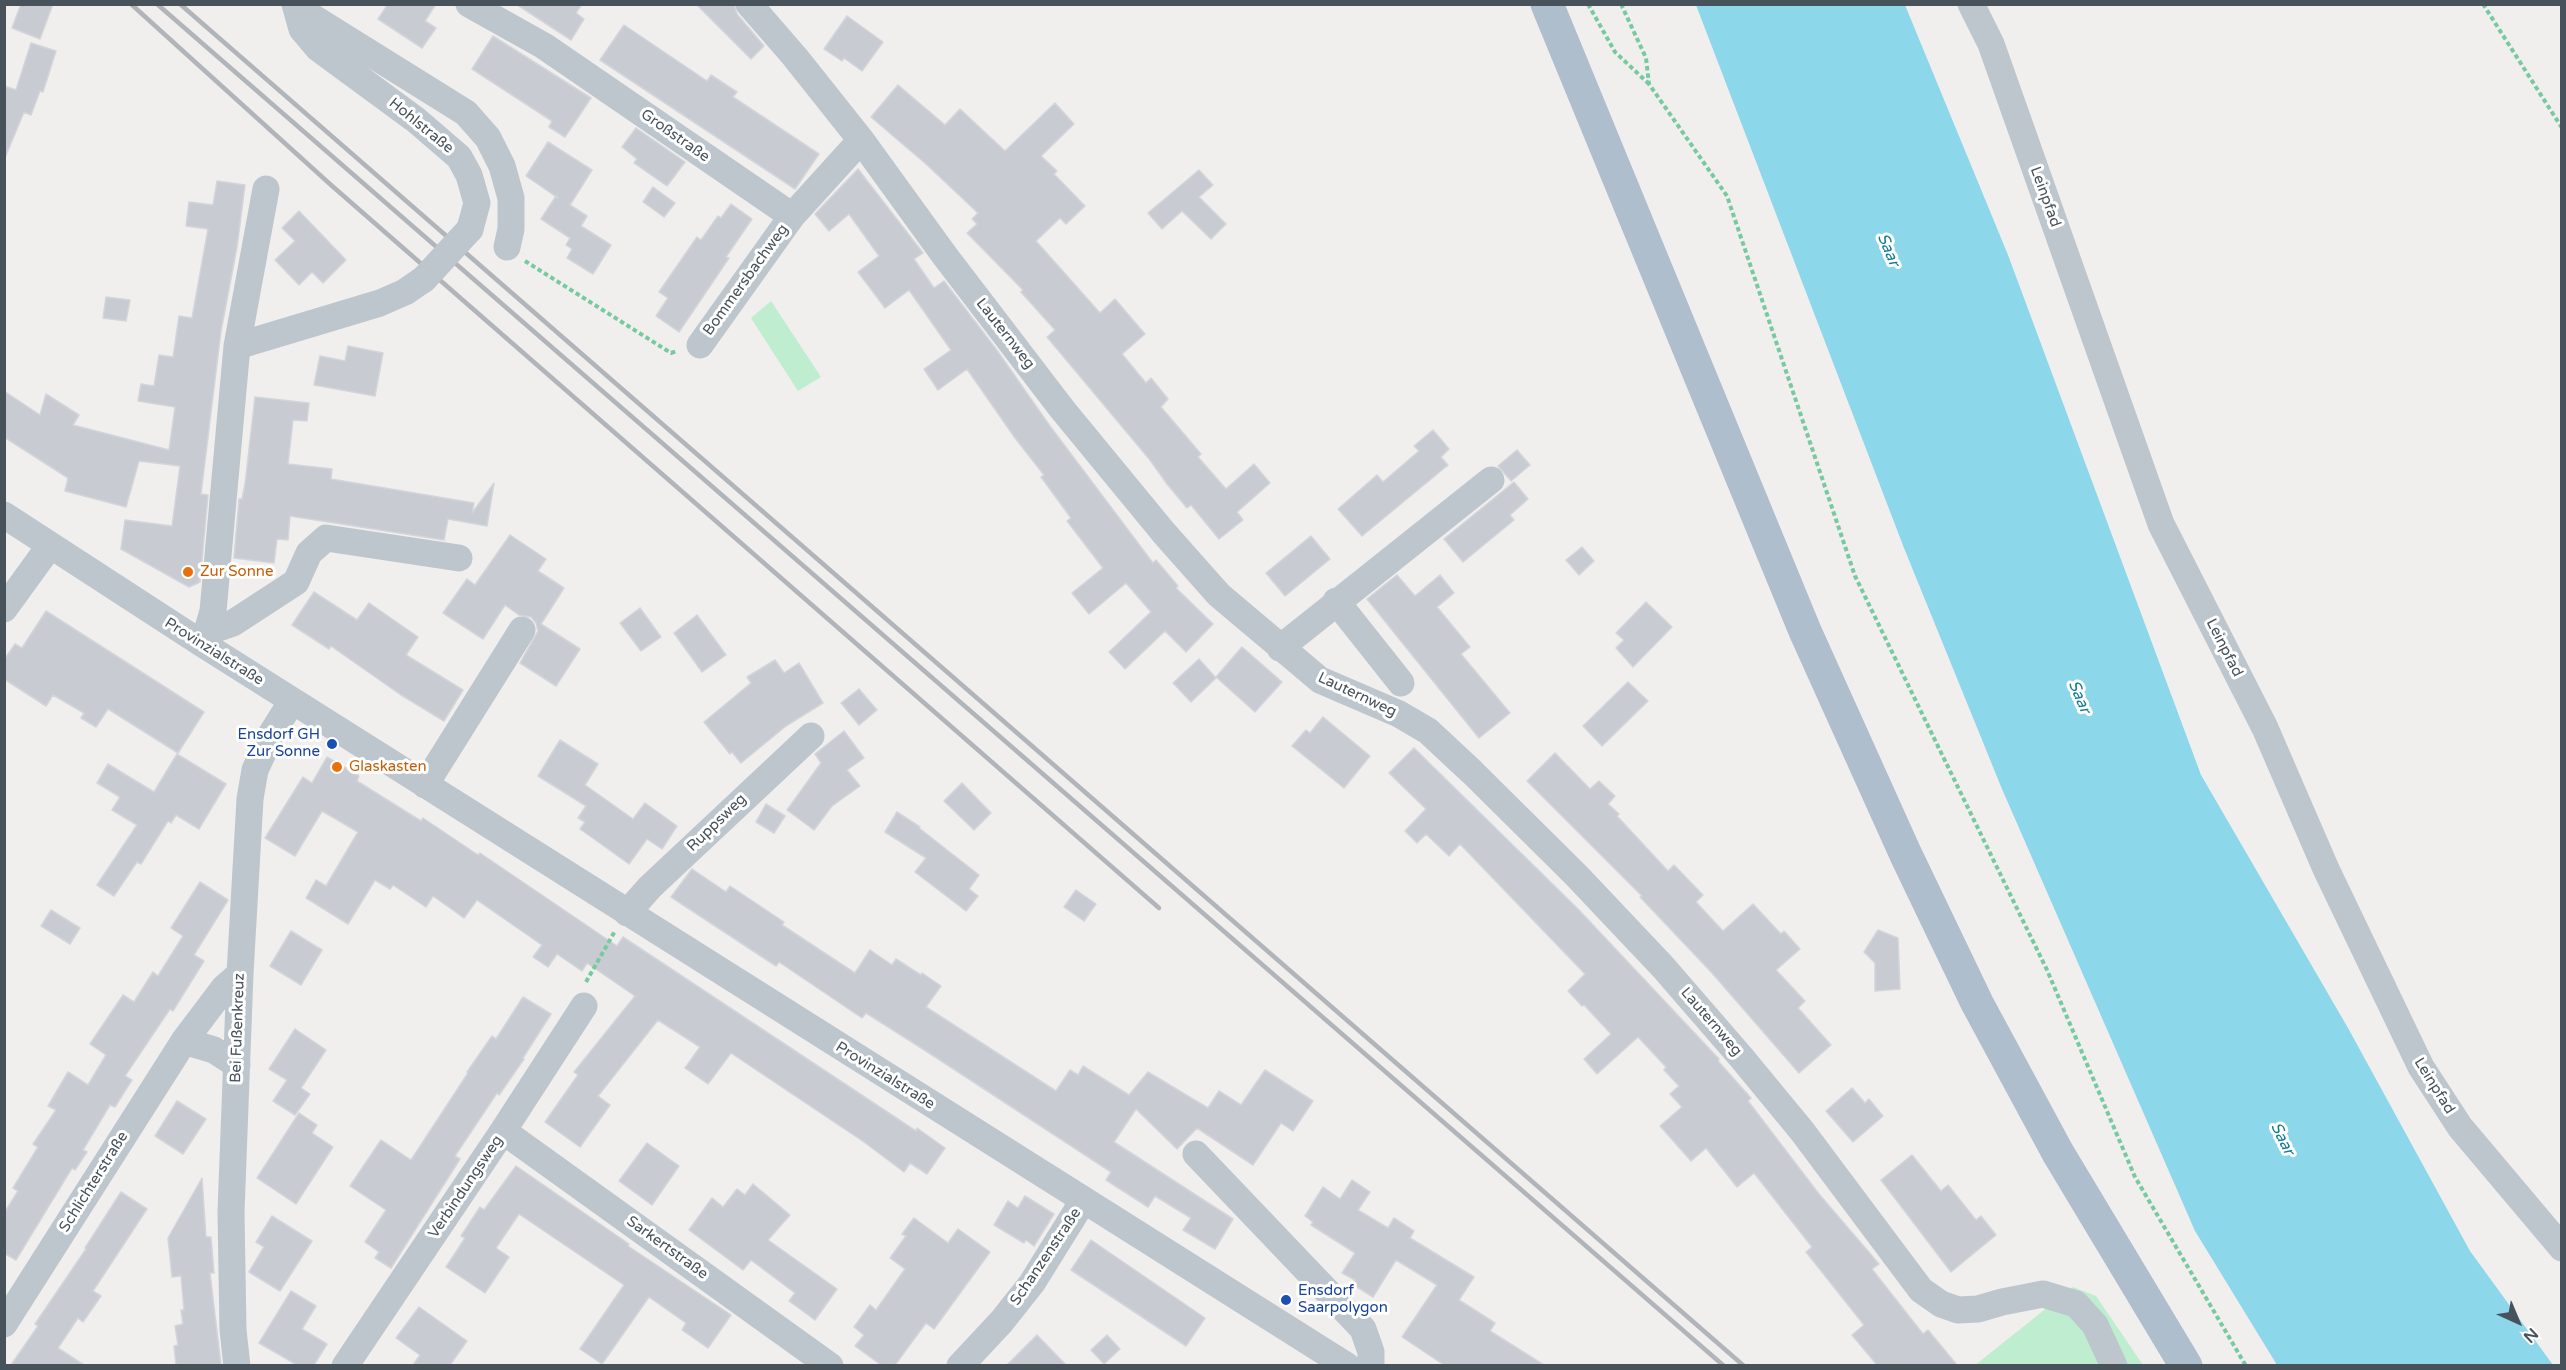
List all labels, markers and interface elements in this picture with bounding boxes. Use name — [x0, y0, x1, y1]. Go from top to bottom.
street label: Hohlstraße — [385, 95, 457, 157]
street label: Großstraße — [637, 106, 713, 166]
street label: Leinpfad — [2026, 164, 2064, 230]
street label: Bommersbachweg — [700, 221, 792, 339]
water label: Saar — [1873, 231, 1903, 269]
street label: Lauternweg — [972, 295, 1038, 373]
place label: Zur Sonne — [200, 563, 273, 581]
marker: Zur Sonne — [181, 565, 195, 579]
street label: Provinzialstraße — [161, 614, 267, 690]
street label: Leinpfad — [2202, 616, 2246, 680]
street label: Lauternweg — [1315, 669, 1399, 721]
water label: Saar — [2064, 678, 2094, 716]
place label: Ensdorf GH Zur Sonne — [238, 726, 320, 761]
marker: Ensdorf GH Zur Sonne — [325, 737, 339, 751]
place label: Glaskasten — [349, 758, 427, 776]
marker: Glaskasten — [330, 760, 344, 774]
street label: Ruppsweg — [684, 790, 750, 856]
street label: Bei Fußenkreuz — [227, 973, 249, 1083]
street label: Lauternweg — [1676, 984, 1746, 1060]
street label: Provinzialstraße — [832, 1038, 938, 1114]
street label: Leinpfad — [2410, 1055, 2458, 1117]
water label: Saar — [2266, 1120, 2298, 1158]
street label: Schlichterstraße — [56, 1128, 132, 1236]
street label: Verbindungsweg — [425, 1132, 507, 1242]
street label: Schanzenstraße — [1007, 1205, 1085, 1309]
street label: Sarkertstraße — [623, 1212, 711, 1284]
place label: Ensdorf Saarpolygon — [1298, 1282, 1388, 1317]
north arrow — [2488, 1292, 2548, 1352]
marker: Ensdorf Saarpolygon — [1279, 1293, 1293, 1307]
text: N — [2519, 1323, 2542, 1347]

